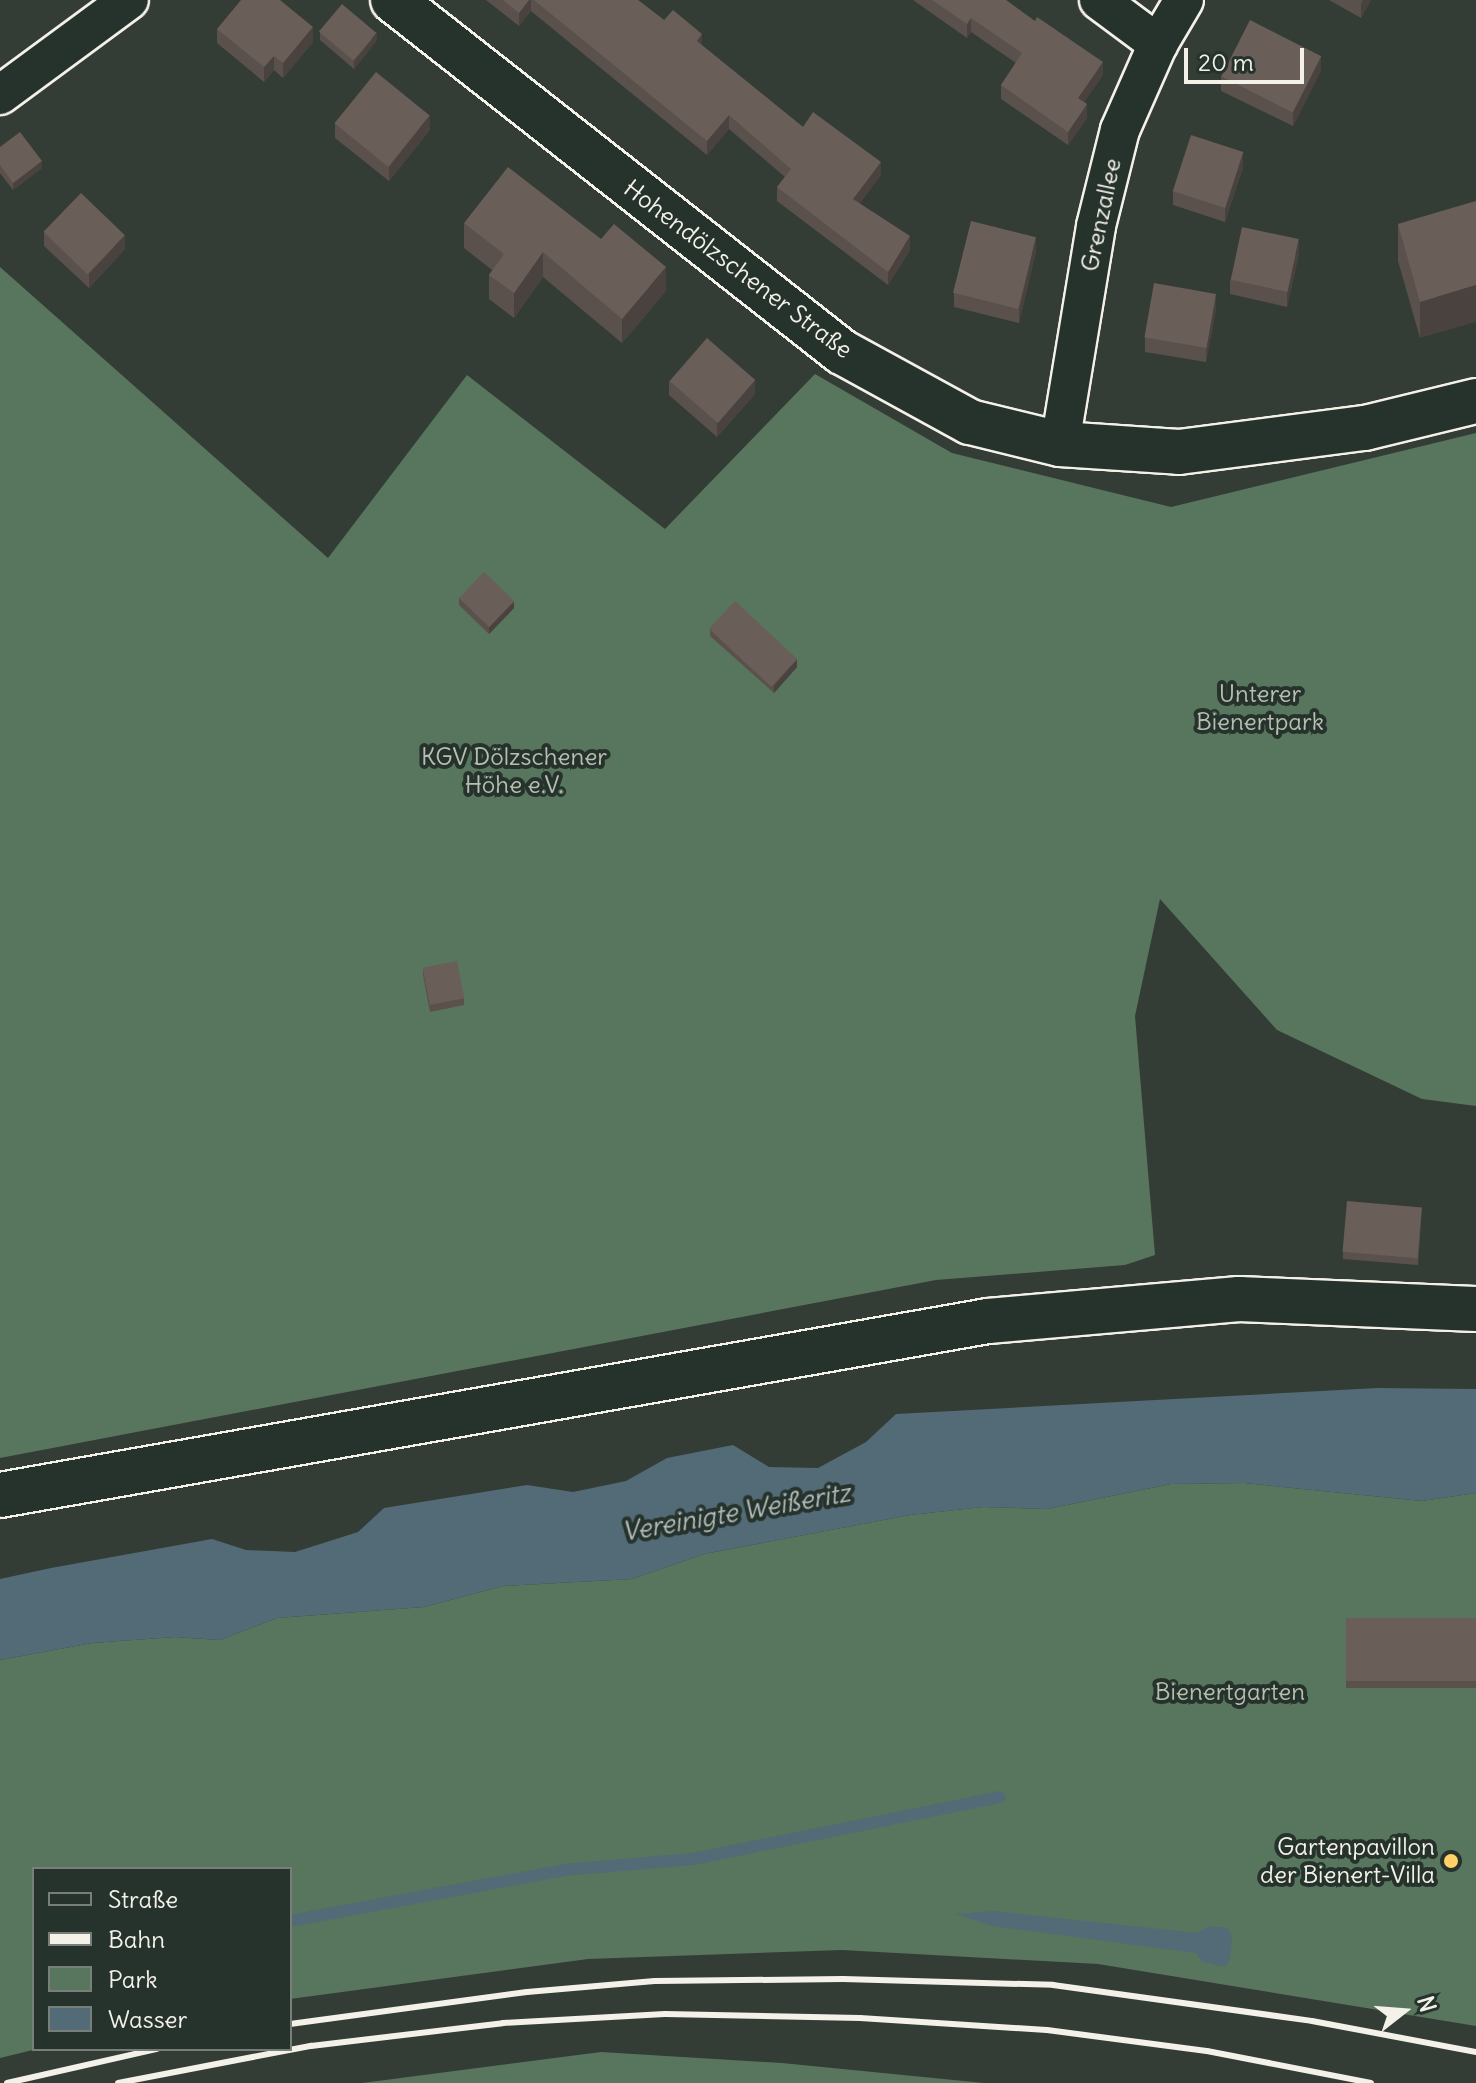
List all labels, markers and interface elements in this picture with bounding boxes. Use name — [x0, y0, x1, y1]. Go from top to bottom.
scale bar — [1188, 32, 1308, 82]
text: 20 m — [1198, 47, 1254, 77]
street label: Grenzallee — [1075, 156, 1127, 274]
street label: Hohendölzschener Straße — [618, 174, 858, 364]
park label: Unterer Bienertpark — [1196, 680, 1324, 736]
park label: KGV Dölzschener Höhe e.V. — [421, 743, 607, 799]
water label: Vereinigte Weißeritz — [619, 1477, 853, 1547]
park label: Bienertgarten — [1155, 1678, 1305, 1706]
place label: Gartenpavillon der Bienert-Villa — [1260, 1833, 1435, 1889]
marker: Gartenpavillon der Bienert-Villa — [1442, 1852, 1460, 1870]
legend — [32, 1867, 292, 2051]
text: Straße — [108, 1884, 178, 1914]
text: Bahn — [108, 1924, 165, 1954]
text: Park — [108, 1964, 158, 1994]
north arrow — [1364, 1971, 1444, 2051]
text: N — [1411, 1993, 1443, 2015]
text: Wasser — [108, 2004, 187, 2034]

